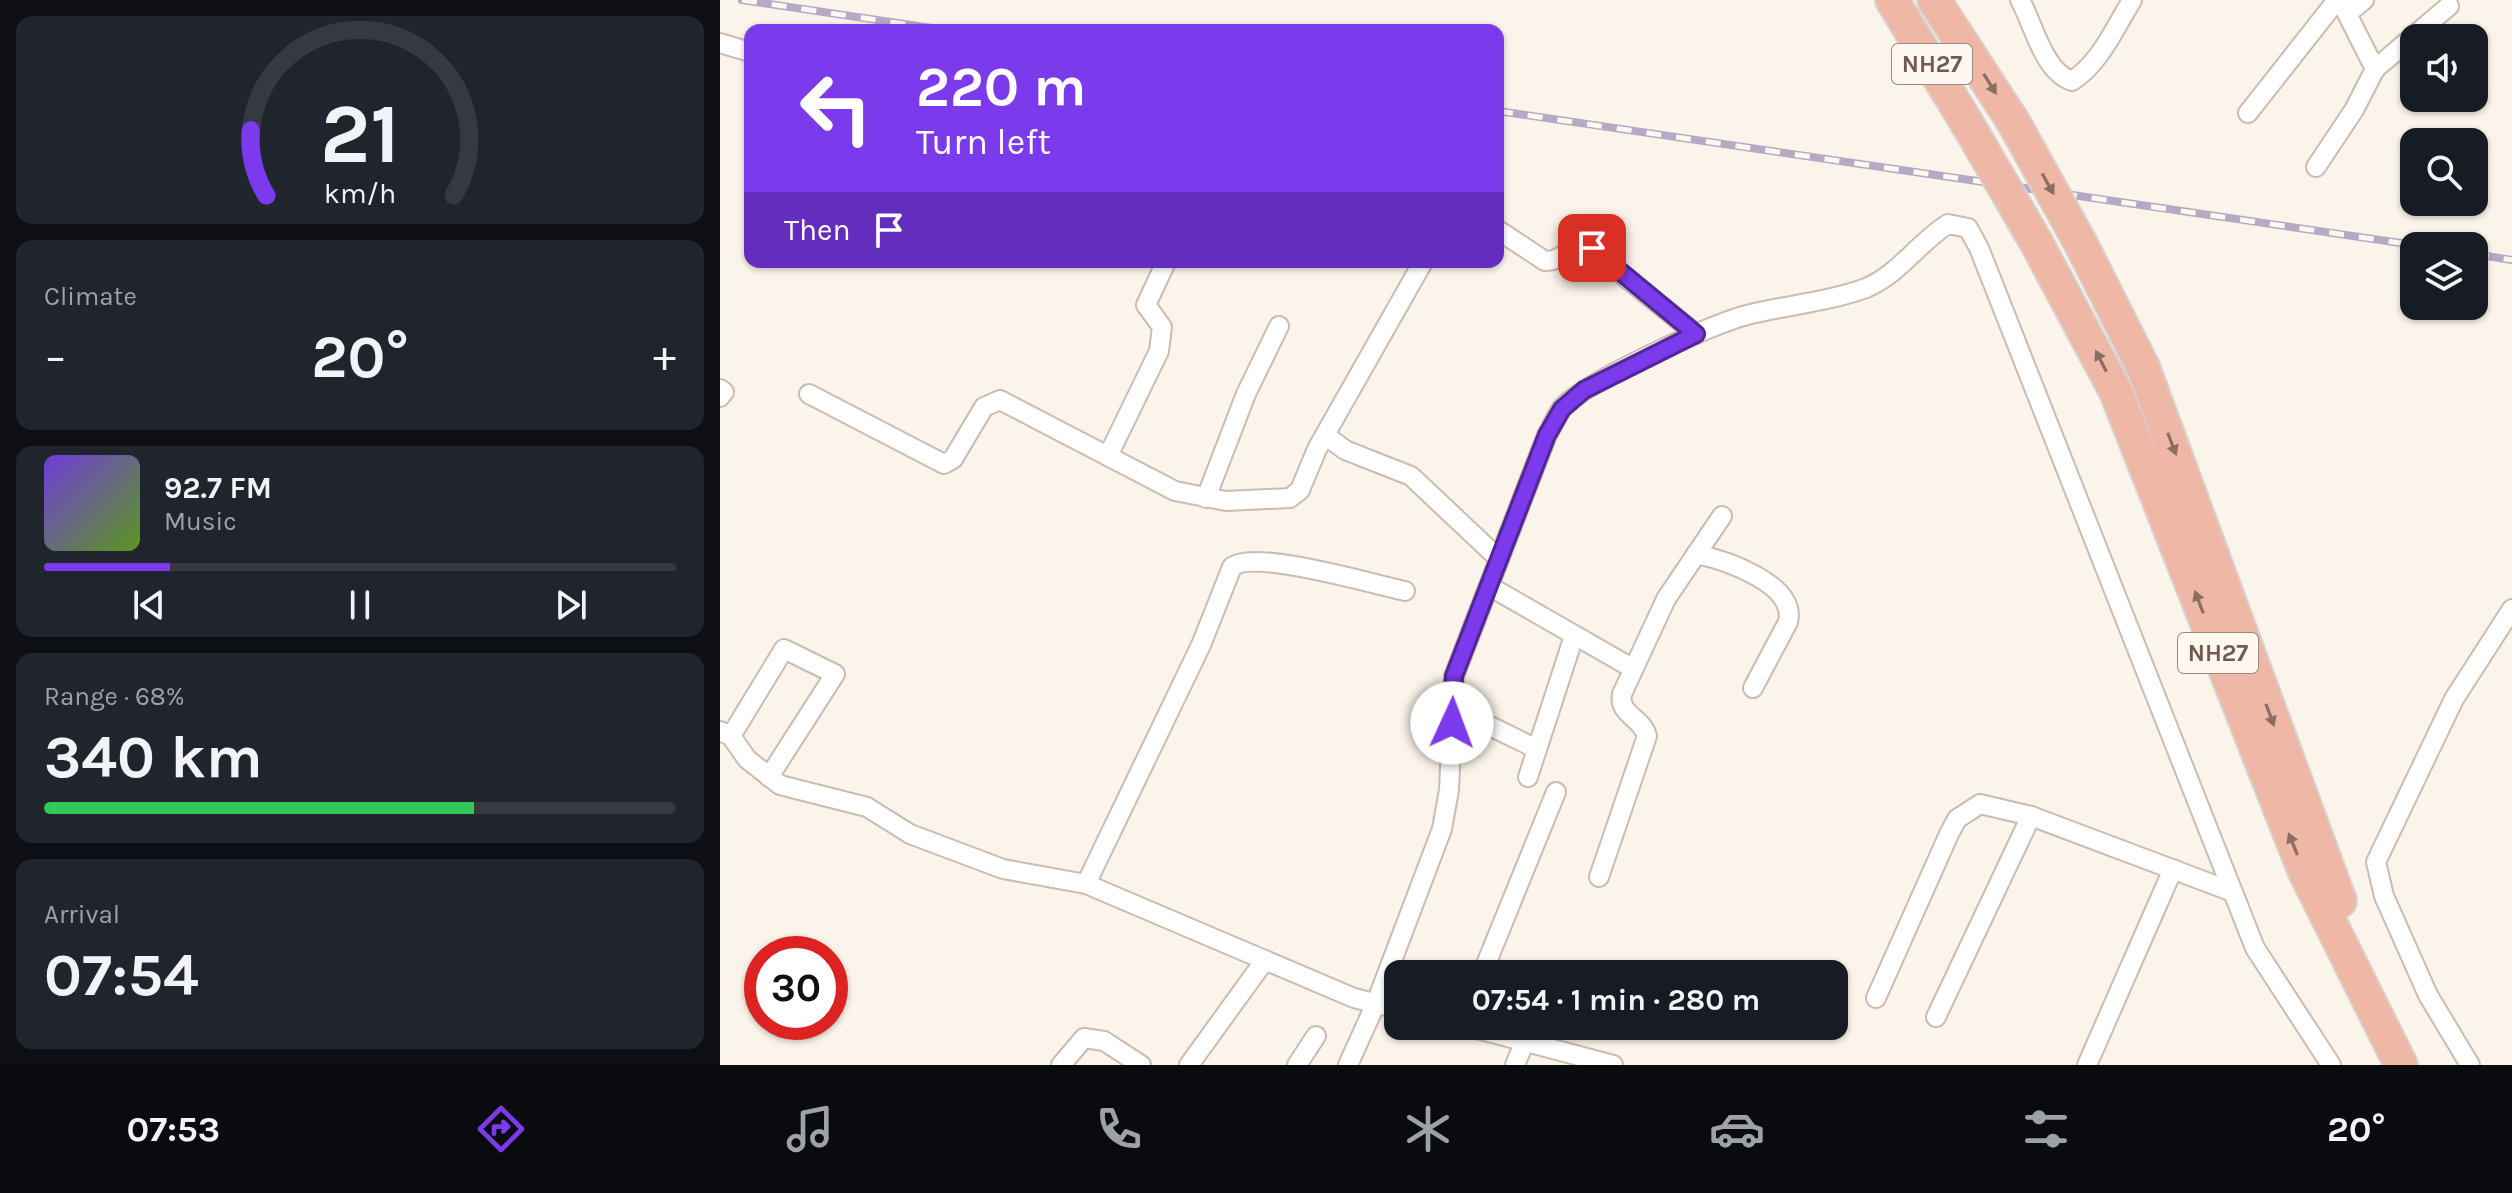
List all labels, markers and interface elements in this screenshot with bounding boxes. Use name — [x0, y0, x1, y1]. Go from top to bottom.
map controls — [2400, 24, 2488, 320]
button: sound — [2400, 24, 2488, 112]
road number: NH27 — [1892, 44, 1972, 84]
text: 220 m — [916, 54, 1087, 119]
icon: left — [784, 56, 888, 160]
one-way arrow — [1983, 73, 1997, 95]
text: 21 — [320, 86, 400, 183]
text: Turn left — [916, 121, 1051, 163]
button: search — [2400, 128, 2488, 216]
one-way arrow — [2041, 173, 2055, 195]
text: km/h — [324, 177, 396, 210]
icon: arrive — [867, 208, 911, 252]
text: Then — [784, 212, 851, 248]
pin — [1558, 214, 1626, 282]
icon: arrive — [1570, 226, 1614, 270]
button: layers — [2400, 232, 2488, 320]
text: Climate — [44, 281, 137, 312]
text: 20° — [311, 322, 409, 392]
text: − — [44, 331, 67, 382]
text: + — [653, 331, 676, 382]
one-way arrow — [2094, 350, 2107, 373]
one-way arrow — [2166, 432, 2179, 456]
text: 92.7 FM — [164, 470, 272, 506]
text: Music — [164, 506, 237, 537]
icon: previous — [127, 583, 171, 627]
icon: pause — [338, 583, 382, 627]
icon: next — [549, 583, 593, 627]
one-way arrow — [2192, 590, 2205, 614]
road number: NH27 — [2178, 633, 2258, 673]
text: Range · 68% — [44, 681, 185, 712]
position arrow — [1410, 681, 1494, 765]
one-way arrow — [2264, 703, 2277, 727]
text: 340 km — [44, 722, 263, 792]
one-way arrow — [2286, 832, 2299, 856]
text: Arrival — [44, 899, 120, 930]
speed limit sign: 30 — [744, 936, 848, 1040]
text: 07:54 — [44, 940, 199, 1010]
text: 07:54 · 1 min · 280 m — [1472, 982, 1760, 1018]
icon: directions — [473, 1101, 529, 1157]
icon: music — [782, 1101, 838, 1157]
icon: phone — [1091, 1101, 1147, 1157]
icon: climate — [1400, 1101, 1456, 1157]
icon: car — [1709, 1101, 1765, 1157]
icon: filters — [2018, 1101, 2074, 1157]
text: 07:53 — [126, 1108, 220, 1150]
text: 20° — [2327, 1108, 2385, 1150]

